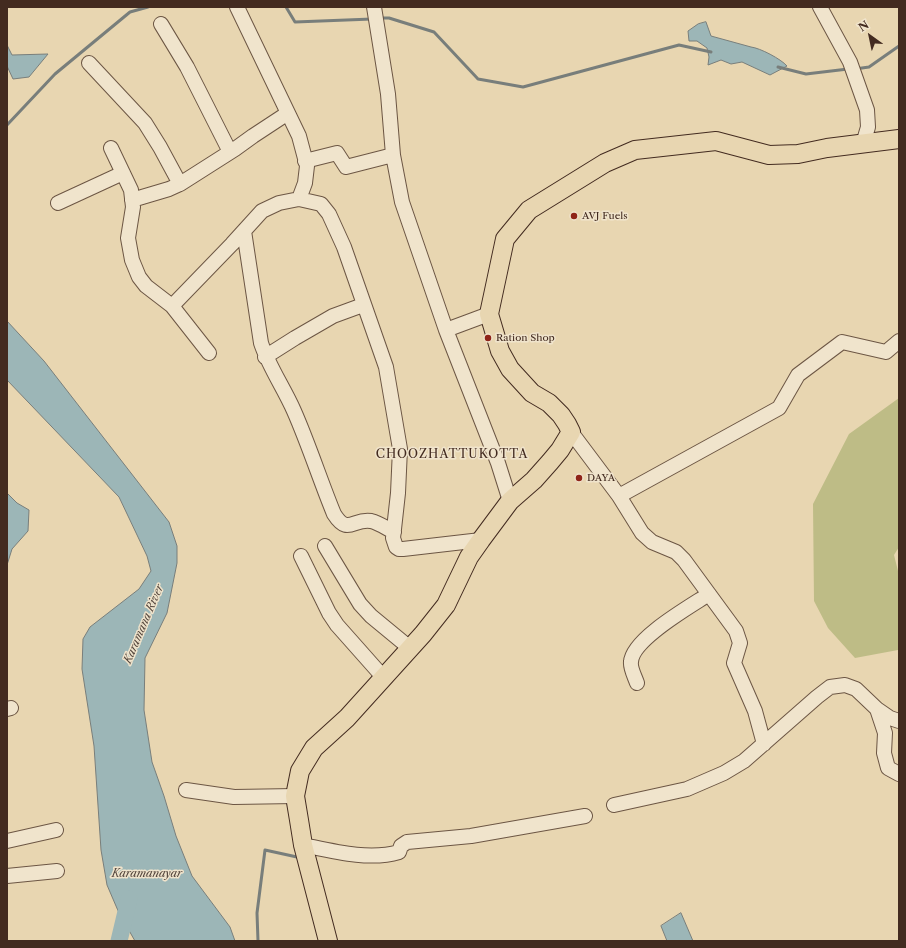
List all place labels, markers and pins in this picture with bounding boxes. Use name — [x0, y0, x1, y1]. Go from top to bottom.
place label: AVJ Fuels — [582, 210, 628, 222]
marker: AVJ Fuels — [569, 211, 579, 221]
place label: Ration Shop — [496, 332, 555, 344]
marker: Ration Shop — [483, 333, 493, 343]
place label: DAYA — [587, 472, 615, 484]
marker: DAYA — [574, 473, 584, 483]

